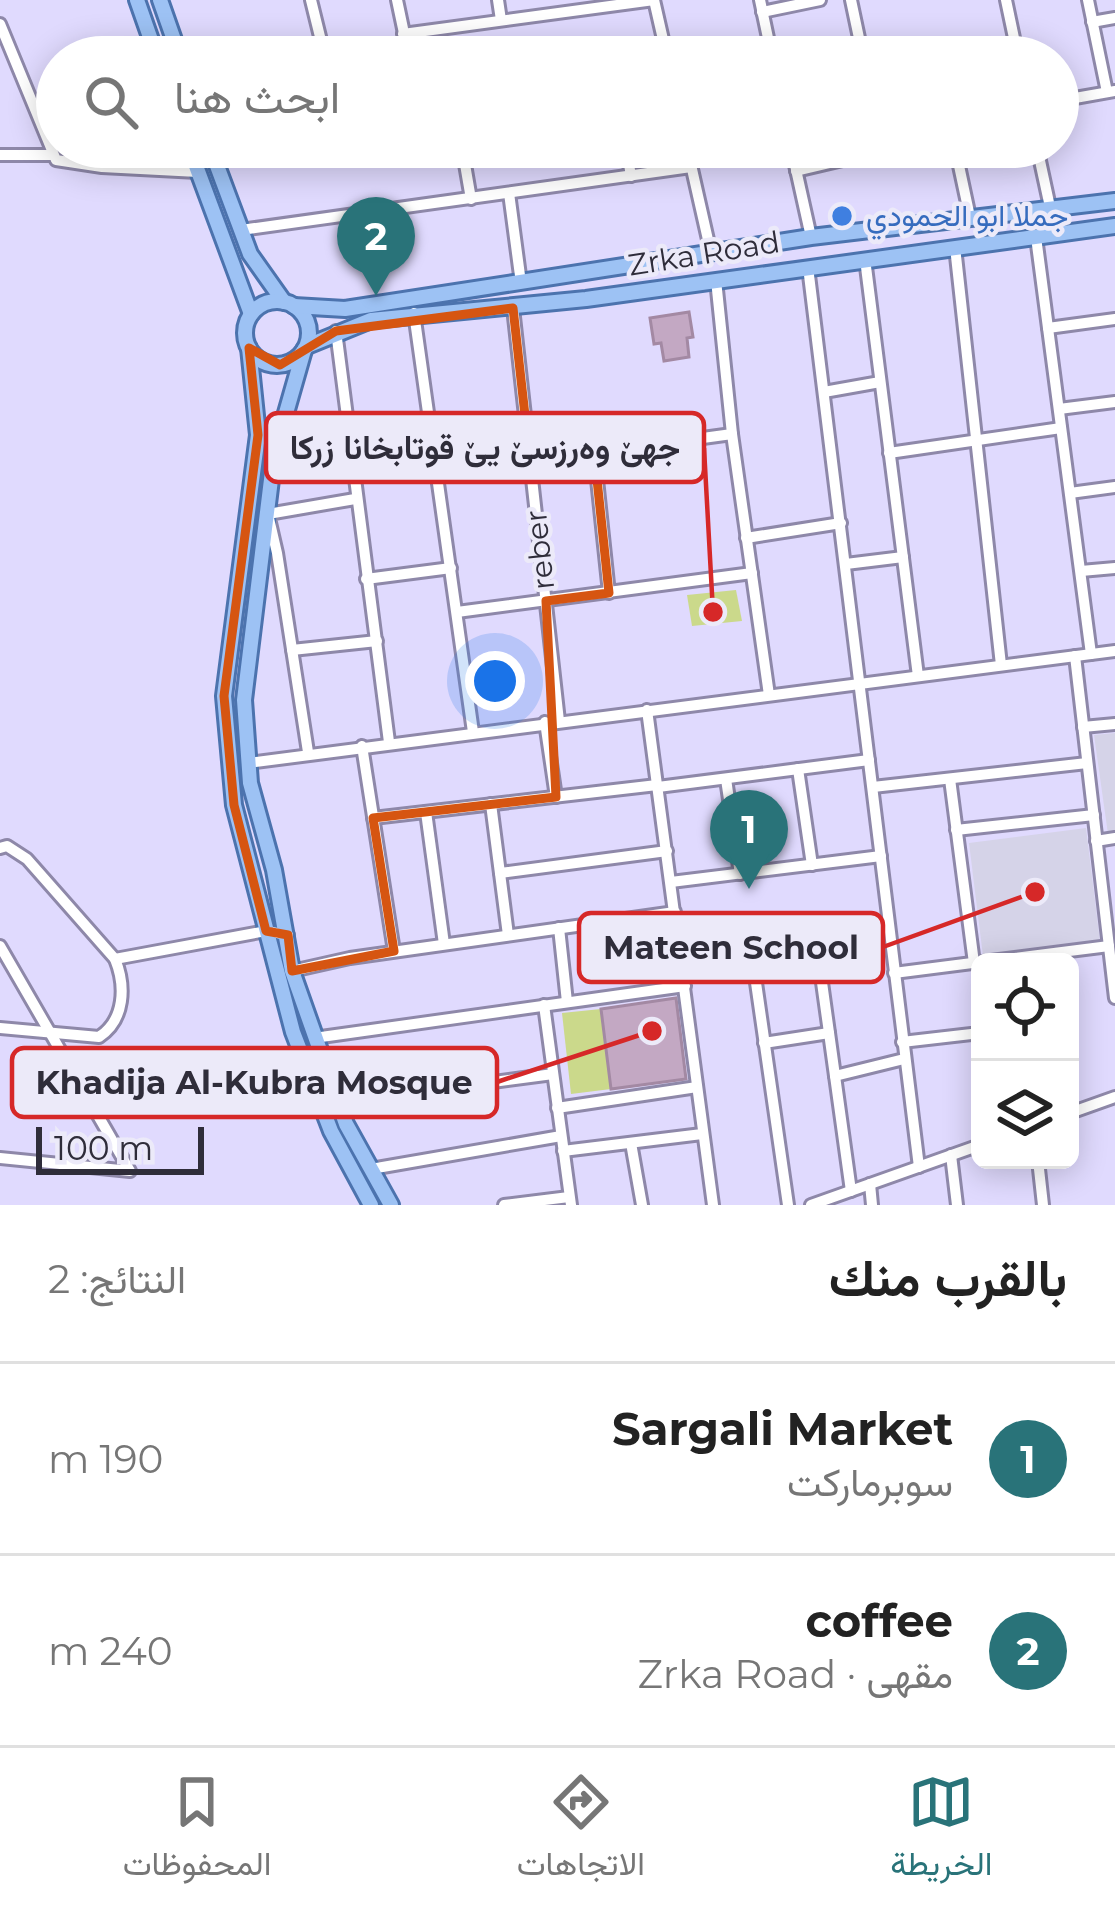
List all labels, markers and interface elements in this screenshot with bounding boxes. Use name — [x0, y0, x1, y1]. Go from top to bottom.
search box — [36, 36, 1079, 168]
icon: search — [78, 69, 144, 135]
text: ابحث هنا — [174, 69, 340, 124]
pin: 2 — [337, 197, 415, 296]
place label: جملا ابو الحمودي — [866, 197, 1068, 240]
marker: جملا ابو الحمودي — [829, 203, 855, 229]
street label: Zrka Road — [625, 223, 782, 284]
callout: جھێ وەرزسێ یێ قوتابخانا زرکا — [266, 413, 704, 482]
text: جھێ وەرزسێ یێ قوتابخانا زرکا — [290, 427, 680, 468]
street label: reber — [517, 508, 562, 592]
your location — [465, 651, 525, 711]
pin: 1 — [710, 790, 788, 889]
callout: Mateen School — [579, 913, 883, 982]
text: Mateen School — [603, 927, 859, 967]
map controls — [971, 953, 1079, 1169]
button: locate — [971, 953, 1079, 1061]
callout: Khadija Al-Kubra Mosque — [12, 1048, 497, 1117]
button: layers — [971, 1061, 1079, 1169]
text: Khadija Al-Kubra Mosque — [35, 1062, 473, 1102]
scale bar — [36, 1121, 204, 1174]
text: 100 m — [54, 1128, 153, 1168]
text: بالقرب منك — [829, 1247, 1067, 1309]
text: النتائج: 2 — [48, 1255, 186, 1303]
text: Sargali Market — [612, 1401, 953, 1456]
text: 190 m — [48, 1435, 163, 1483]
text: 1 — [1020, 1435, 1036, 1483]
text: سوبرماركت — [787, 1458, 953, 1506]
text: coffee — [806, 1593, 953, 1648]
text: 240 m — [48, 1627, 172, 1675]
text: 2 — [1017, 1627, 1040, 1675]
text: مقهى · Zrka Road — [637, 1650, 953, 1698]
tab: المحفوظات — [123, 1769, 271, 1893]
tab: الاتجاهات — [517, 1769, 645, 1893]
tab: الخريطة — [890, 1769, 992, 1893]

